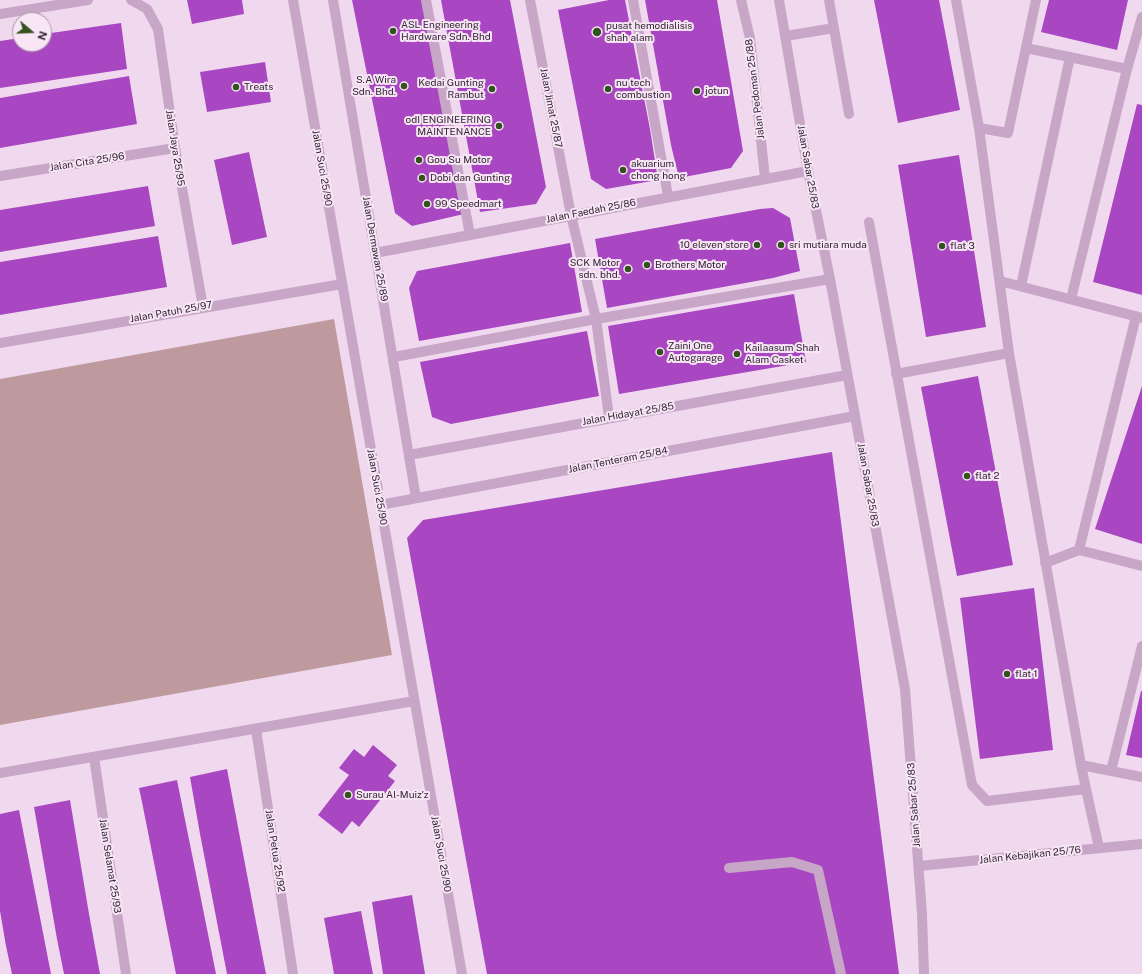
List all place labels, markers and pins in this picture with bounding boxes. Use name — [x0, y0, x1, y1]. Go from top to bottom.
place label: ASL Engineering Hardware Sdn. Bhd — [401, 19, 491, 42]
place label: pusat hemodialisis shah alam — [606, 20, 692, 44]
marker: ASL Engineering Hardware Sdn. Bhd — [388, 26, 398, 36]
marker: pusat hemodialisis shah alam — [591, 26, 603, 38]
place label: S.A Wira Sdn. Bhd. — [352, 74, 396, 98]
place label: Kedai Gunting Rambut — [418, 77, 484, 100]
place label: nu tech combustion — [616, 77, 670, 100]
place label: Treats — [244, 81, 273, 93]
marker: S.A Wira Sdn. Bhd. — [399, 81, 409, 91]
marker: Treats — [231, 82, 241, 92]
marker: Kedai Gunting Rambut — [487, 84, 497, 94]
marker: nu tech combustion — [603, 84, 613, 94]
place label: jotun — [705, 85, 729, 97]
marker: jotun — [692, 86, 702, 96]
place label: odI ENGINEERING MAINTENANCE — [406, 114, 491, 138]
marker: odI ENGINEERING MAINTENANCE — [494, 121, 504, 131]
place label: Gou Su Motor — [427, 154, 491, 166]
marker: Gou Su Motor — [414, 155, 424, 165]
place label: akuarium chong hong — [631, 158, 686, 182]
marker: akuarium chong hong — [618, 165, 628, 175]
place label: Dobi dan Gunting — [430, 172, 510, 184]
marker: Dobi dan Gunting — [417, 173, 427, 183]
place label: 99 Speedmart — [435, 198, 502, 210]
marker: 99 Speedmart — [422, 199, 432, 209]
place label: 10 eleven store — [680, 239, 749, 251]
place label: sri mutiara muda — [789, 239, 867, 251]
marker: 10 eleven store — [752, 240, 762, 250]
marker: sri mutiara muda — [776, 240, 786, 250]
place label: flat 3 — [950, 240, 975, 252]
marker: flat 3 — [937, 241, 947, 251]
place label: SCK Motor sdn. bhd. — [570, 257, 620, 280]
place label: Brothers Motor — [655, 259, 725, 271]
marker: Brothers Motor — [642, 260, 652, 270]
marker: SCK Motor sdn. bhd. — [623, 264, 633, 274]
place label: Zaini One Autogarage — [668, 340, 723, 364]
place label: Kailaasum Shah Alam Casket — [745, 342, 820, 366]
marker: Zaini One Autogarage — [655, 347, 665, 357]
marker: Kailaasum Shah Alam Casket — [732, 349, 742, 359]
place label: flat 2 — [975, 470, 1000, 482]
marker: flat 2 — [962, 471, 972, 481]
place label: flat 1 — [1015, 668, 1038, 680]
marker: flat 1 — [1002, 669, 1012, 679]
place label: Surau Al-Muiz'z — [356, 789, 429, 801]
marker: Surau Al-Muiz'z — [343, 790, 353, 800]

